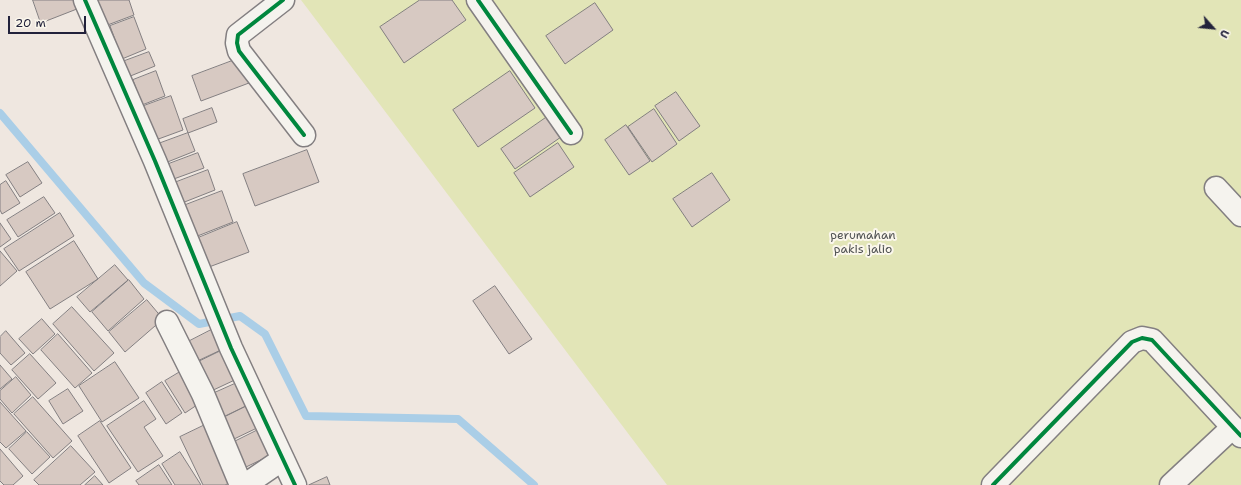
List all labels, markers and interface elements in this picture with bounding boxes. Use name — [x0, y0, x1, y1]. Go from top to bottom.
scale bar — [10, 8, 88, 34]
north arrow — [1193, 8, 1233, 48]
text: 20 m — [15, 15, 46, 31]
text: U — [1216, 27, 1233, 40]
park label: perumahan pakis jalio — [830, 229, 896, 257]

